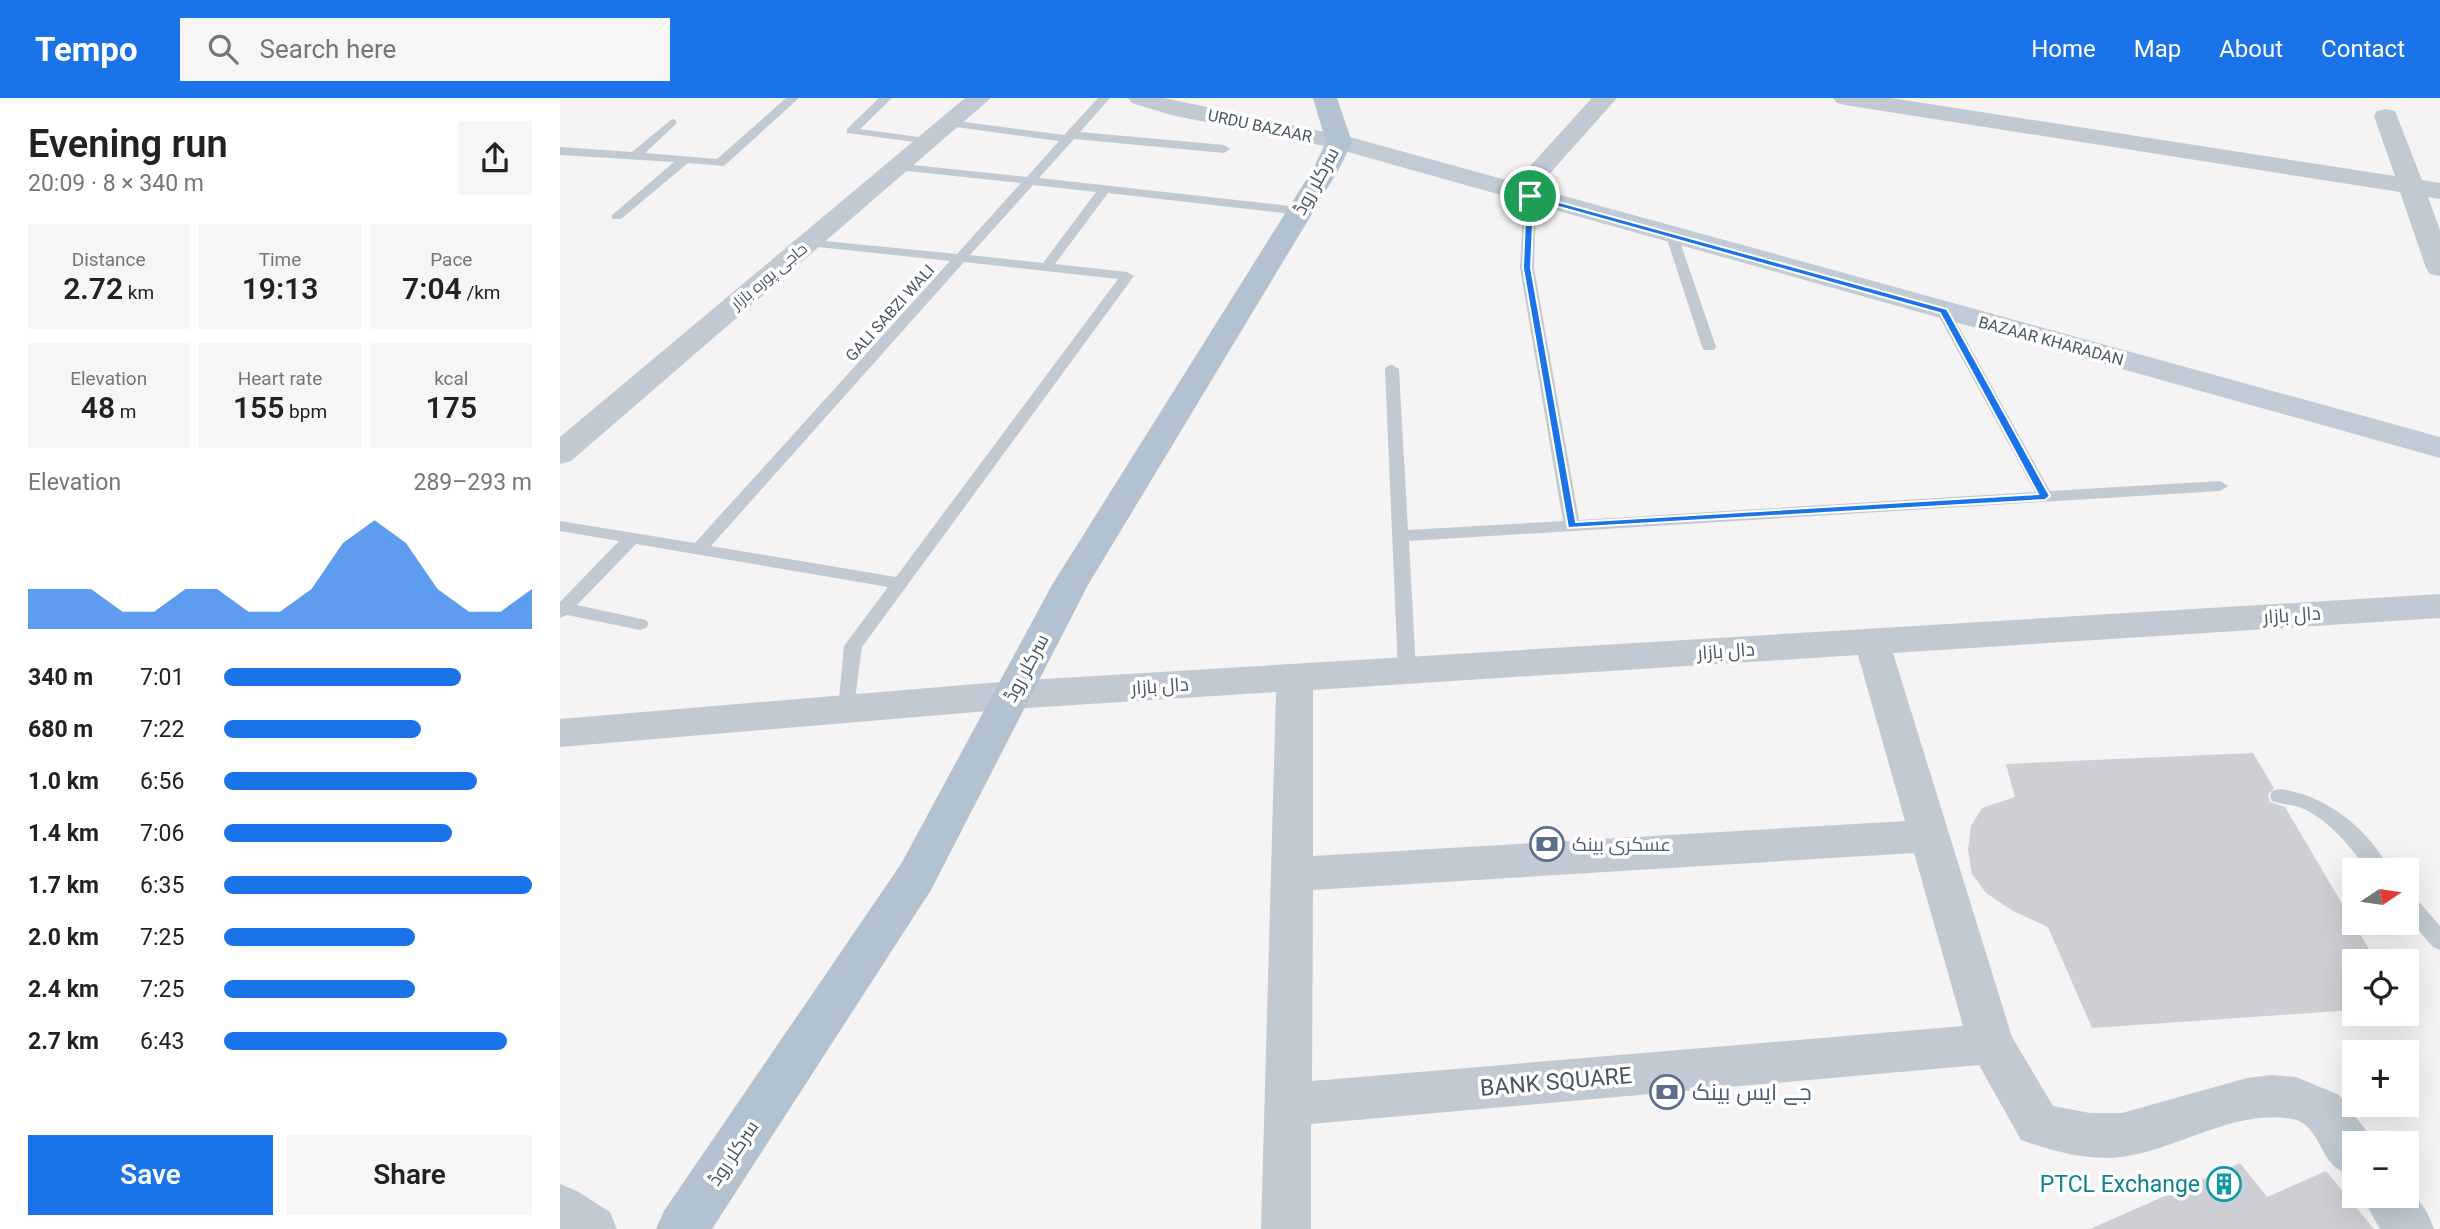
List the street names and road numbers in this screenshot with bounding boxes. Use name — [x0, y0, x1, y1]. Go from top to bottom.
street label: URDU BAZAAR — [1206, 106, 1314, 146]
street label: سرکلر روڈ — [1288, 143, 1344, 219]
street label: حاجی پورہ بازار — [726, 239, 812, 315]
street label: GALI SABZI WALI — [842, 261, 938, 365]
street label: BAZAAR KHARADAN — [1976, 313, 2126, 369]
street label: دال بازار — [2262, 602, 2321, 629]
street label: سرکلر روڈ — [999, 630, 1053, 706]
street label: دال بازار — [1696, 638, 1755, 665]
street label: دال بازار — [1130, 673, 1189, 700]
street label: BANK SQUARE — [1479, 1062, 1633, 1102]
street label: سرکلر روڈ — [703, 1116, 763, 1190]

